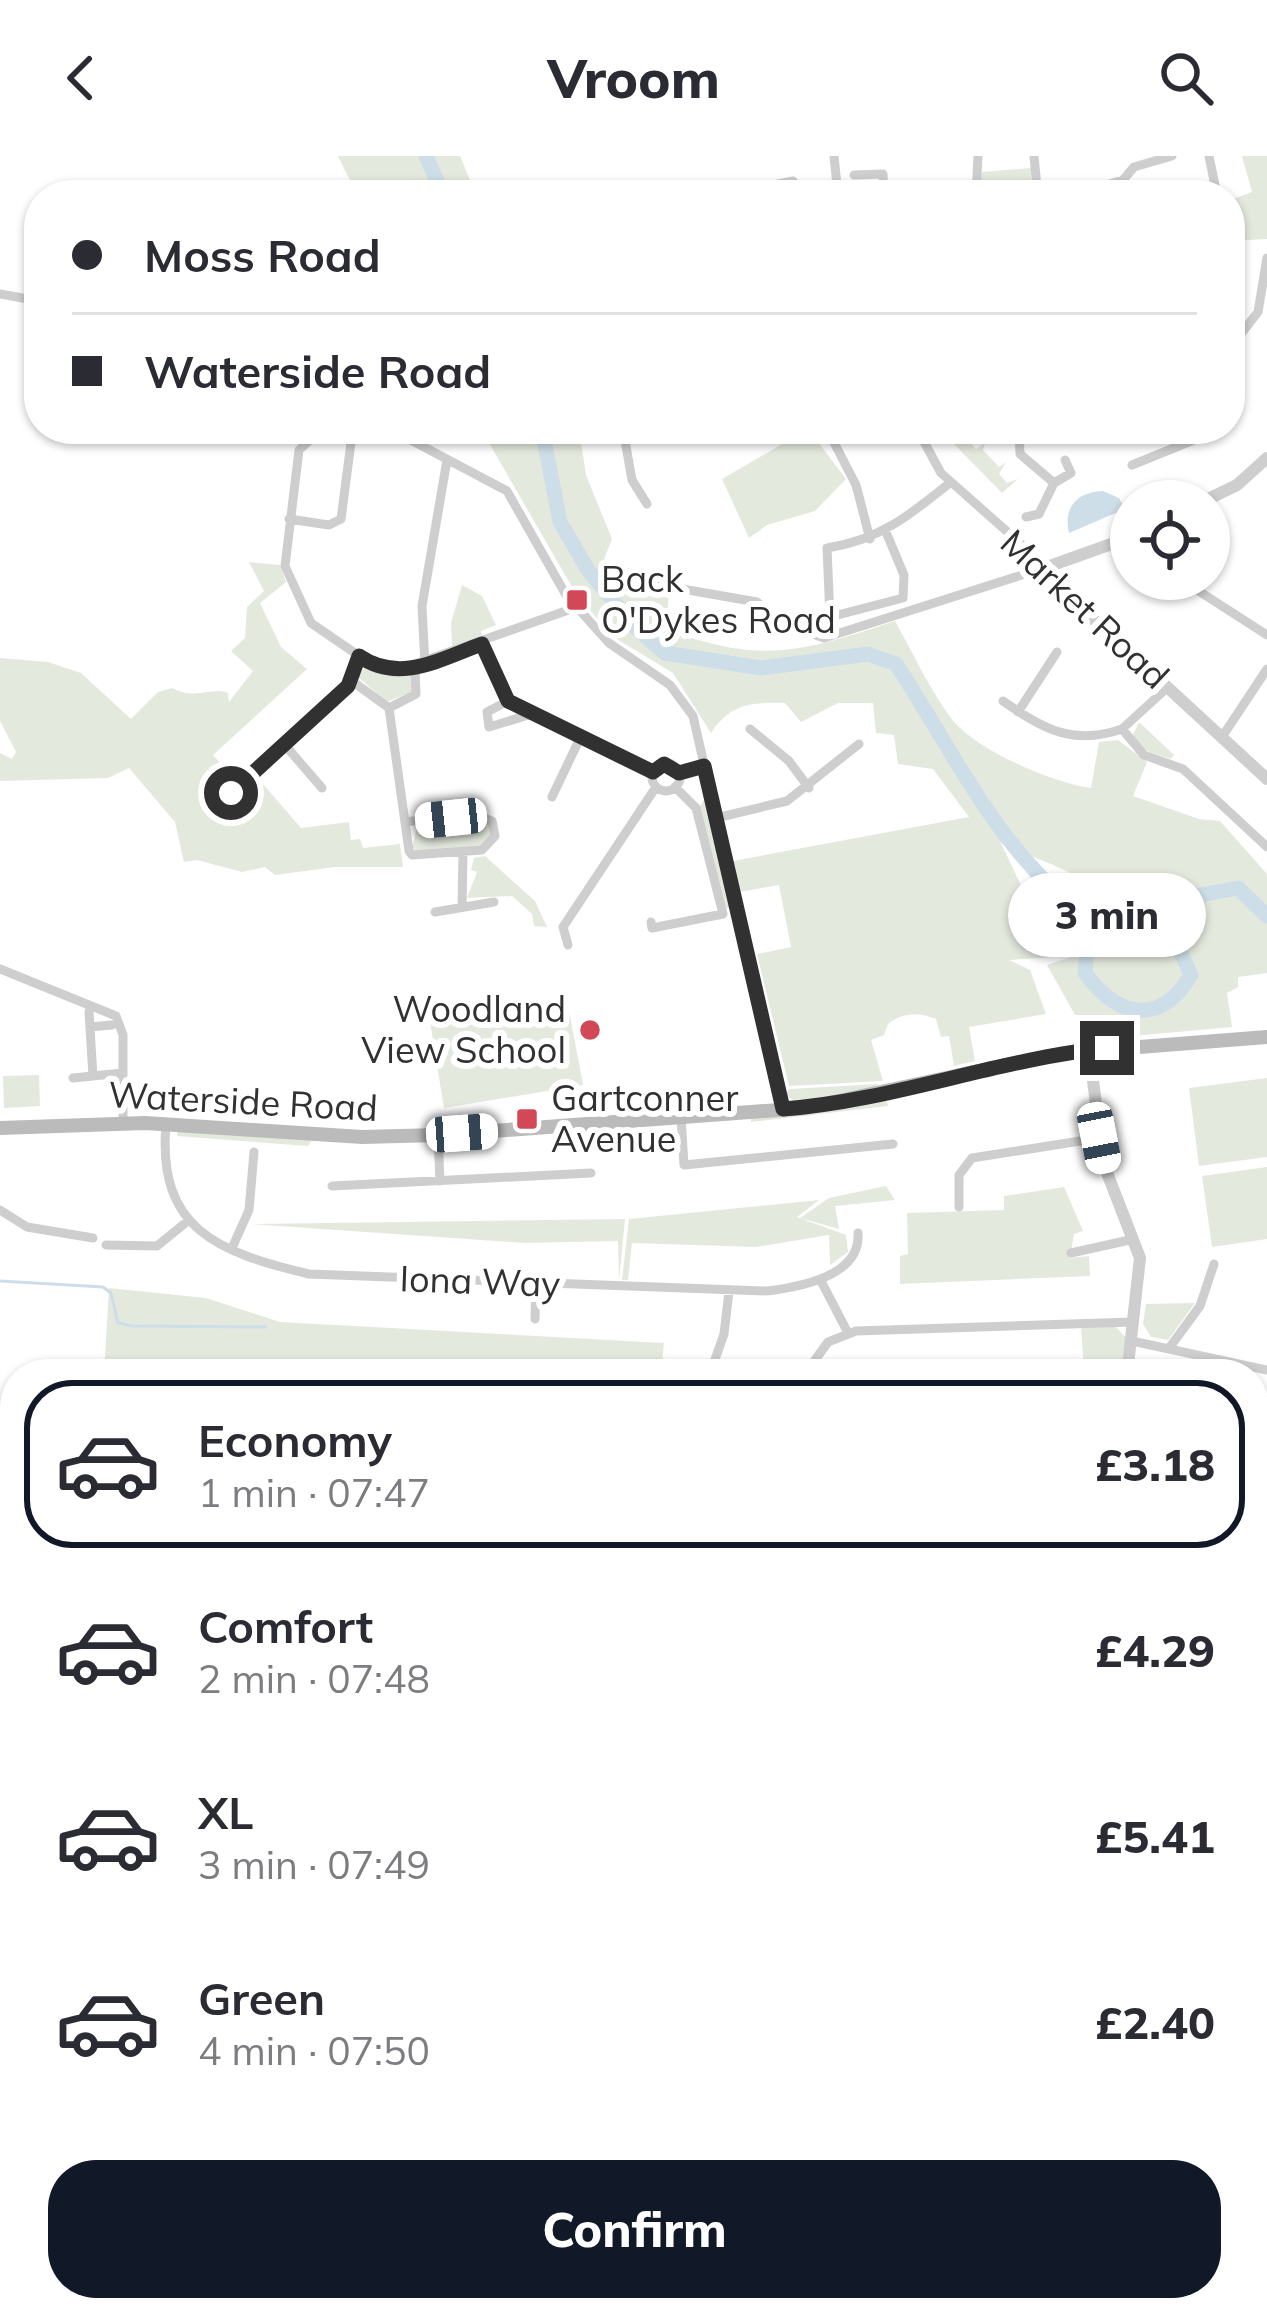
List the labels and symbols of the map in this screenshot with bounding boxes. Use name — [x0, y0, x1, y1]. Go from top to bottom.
street label: Market Road — [992, 519, 1179, 698]
place label: Back O'Dykes Road — [601, 556, 836, 642]
marker: Back O'Dykes Road — [564, 587, 590, 613]
route start — [204, 766, 258, 820]
car — [413, 796, 489, 840]
callout: 3 min — [1008, 874, 1206, 958]
place label: Woodland View School — [361, 986, 566, 1072]
marker: Woodland View School — [577, 1017, 603, 1043]
route end — [1080, 1021, 1134, 1075]
street label: Waterside Road — [107, 1071, 379, 1130]
place label: Gartconner Avenue — [551, 1075, 738, 1161]
car — [1074, 1099, 1124, 1177]
marker: Gartconner Avenue — [514, 1106, 540, 1132]
car — [425, 1113, 499, 1153]
street label: Iona Way — [399, 1255, 561, 1306]

